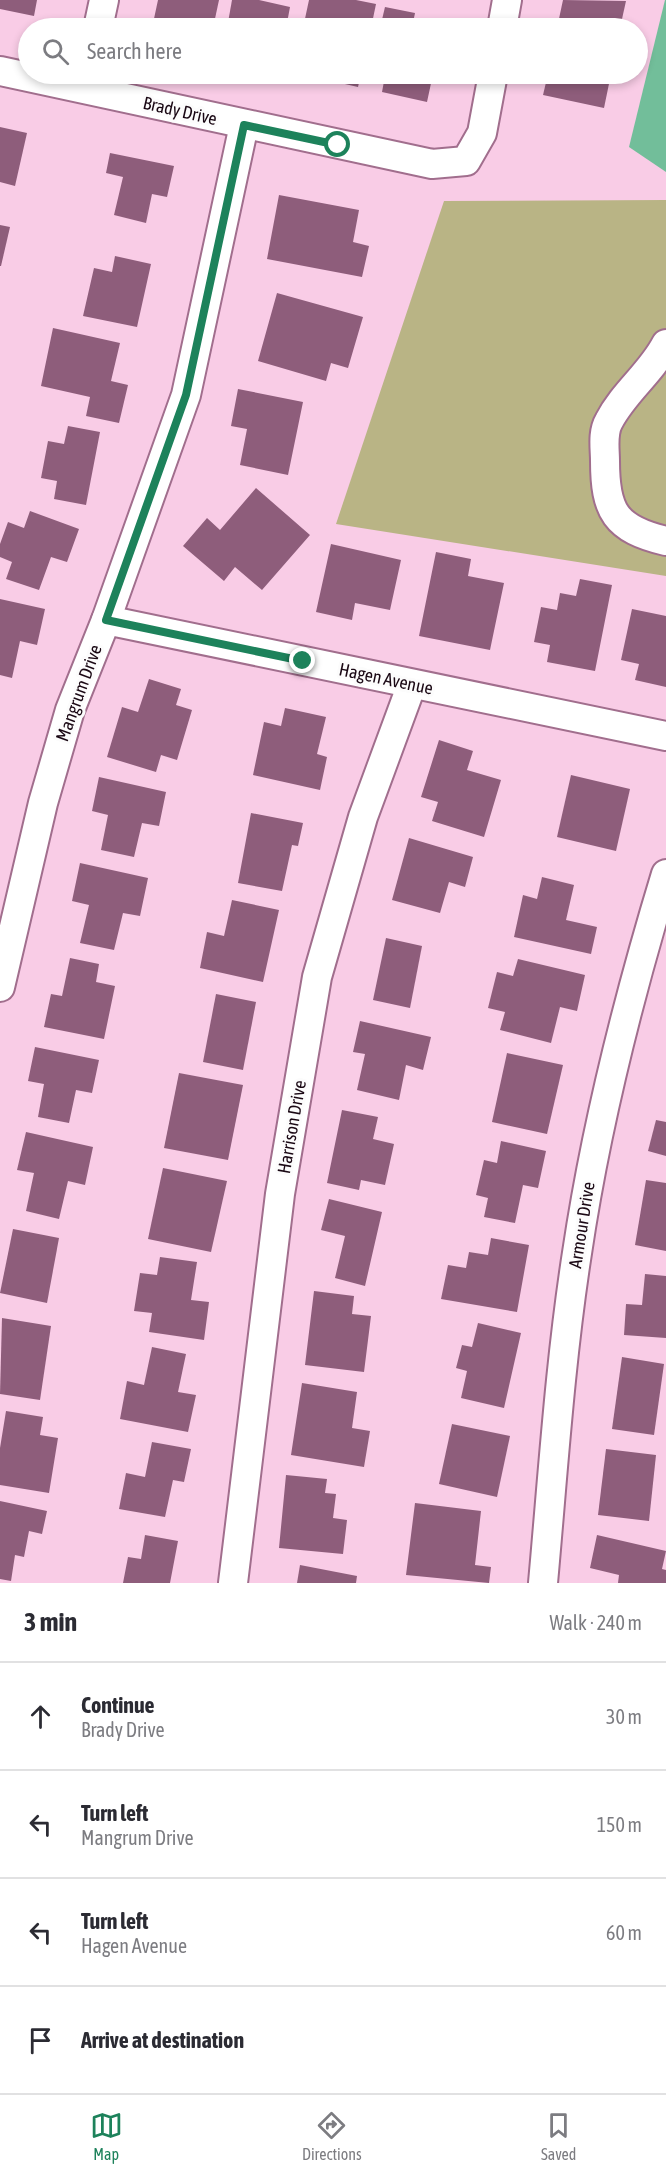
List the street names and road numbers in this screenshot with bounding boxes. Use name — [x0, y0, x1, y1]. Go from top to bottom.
street label: Brady Drive — [141, 92, 219, 129]
street label: Mangrum Drive — [51, 642, 106, 744]
street label: Hagen Avenue — [337, 658, 435, 699]
street label: Harrison Drive — [273, 1079, 310, 1175]
street label: Armour Drive — [564, 1180, 599, 1270]

